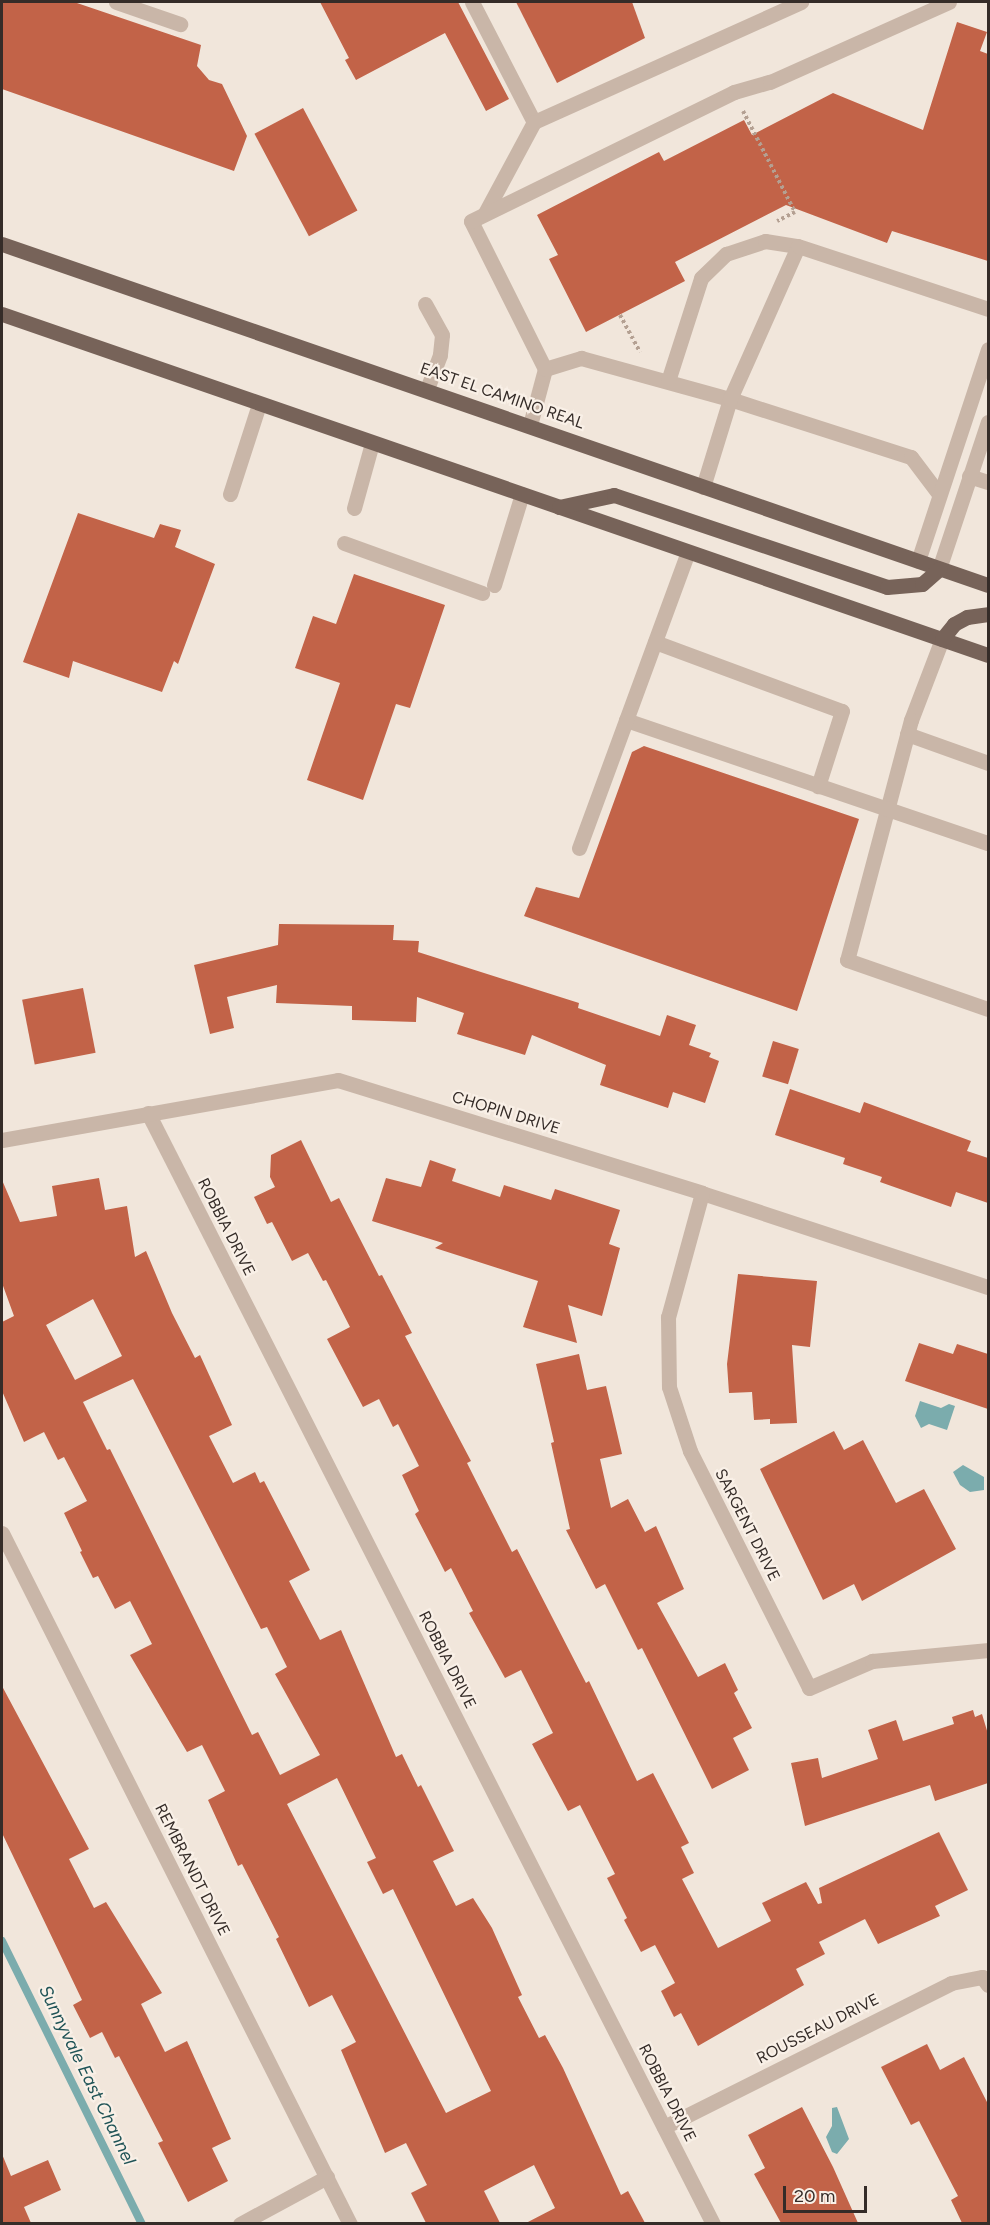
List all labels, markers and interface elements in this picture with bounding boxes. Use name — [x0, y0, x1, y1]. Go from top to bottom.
street label: EAST EL CAMINO REAL — [417, 359, 587, 433]
street label: CHOPIN DRIVE — [450, 1087, 562, 1139]
street label: ROBBIA DRIVE — [193, 1175, 259, 1279]
street label: SARGENT DRIVE — [710, 1466, 784, 1584]
street label: ROBBIA DRIVE — [414, 1608, 480, 1712]
street label: REMBRANDT DRIVE — [150, 1801, 234, 1939]
water label: Sunnyvale East Channel — [34, 1982, 140, 2168]
street label: ROUSSEAU DRIVE — [754, 1990, 882, 2068]
street label: ROBBIA DRIVE — [634, 2041, 700, 2145]
scale bar — [786, 2174, 870, 2212]
text: 20 m — [794, 2185, 835, 2207]

